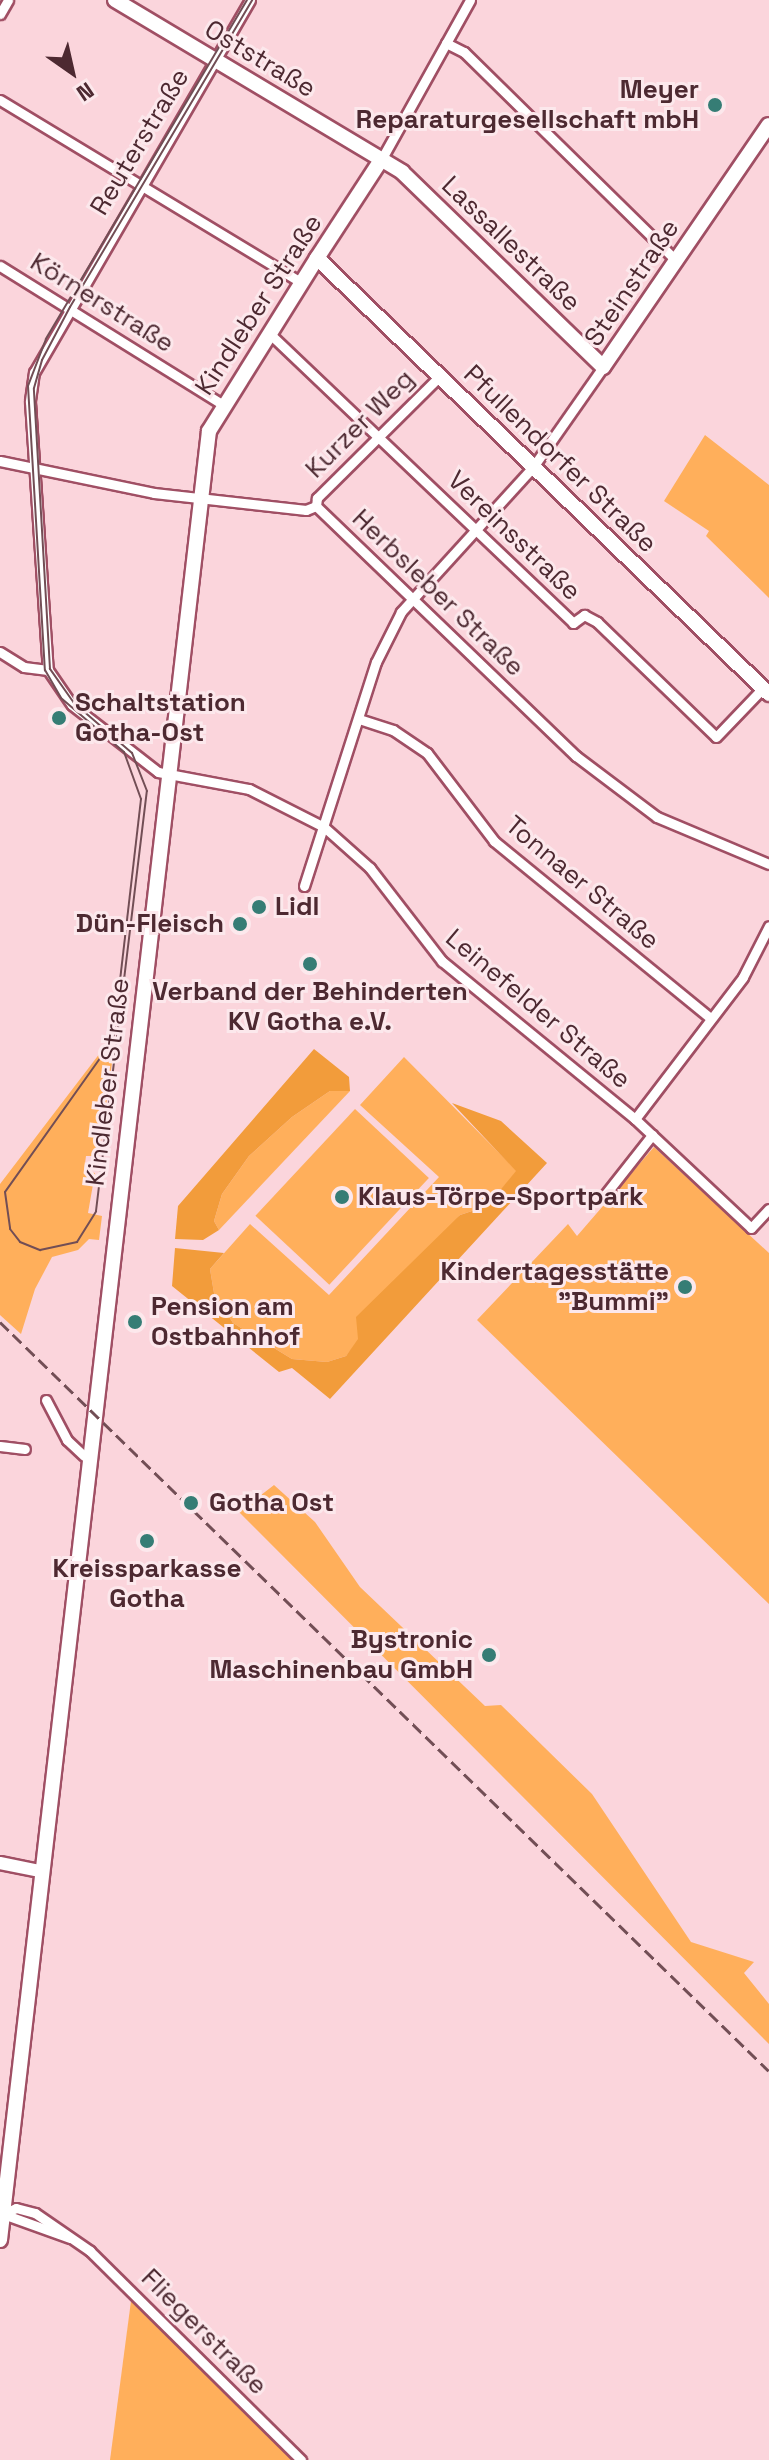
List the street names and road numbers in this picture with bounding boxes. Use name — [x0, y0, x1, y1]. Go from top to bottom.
street label: Oststraße — [199, 14, 321, 104]
street label: Reuterstraße — [84, 63, 196, 221]
street label: Lassallestraße — [435, 170, 587, 318]
street label: Kindleber Straße — [189, 209, 329, 401]
street label: Steinstraße — [578, 214, 686, 352]
street label: Körnerstraße — [24, 246, 180, 360]
street label: Pfullendorfer Straße — [457, 359, 663, 559]
street label: Kurzer Weg — [299, 363, 421, 485]
street label: Vereinsstraße — [441, 465, 587, 607]
street label: Herbsleber Straße — [346, 503, 530, 683]
street label: Tonnaer Straße — [499, 810, 665, 956]
street label: Leinefelder Straße — [439, 923, 637, 1095]
street label: Kindleber Straße — [80, 976, 136, 1188]
street label: Fliegerstraße — [135, 2263, 273, 2401]

